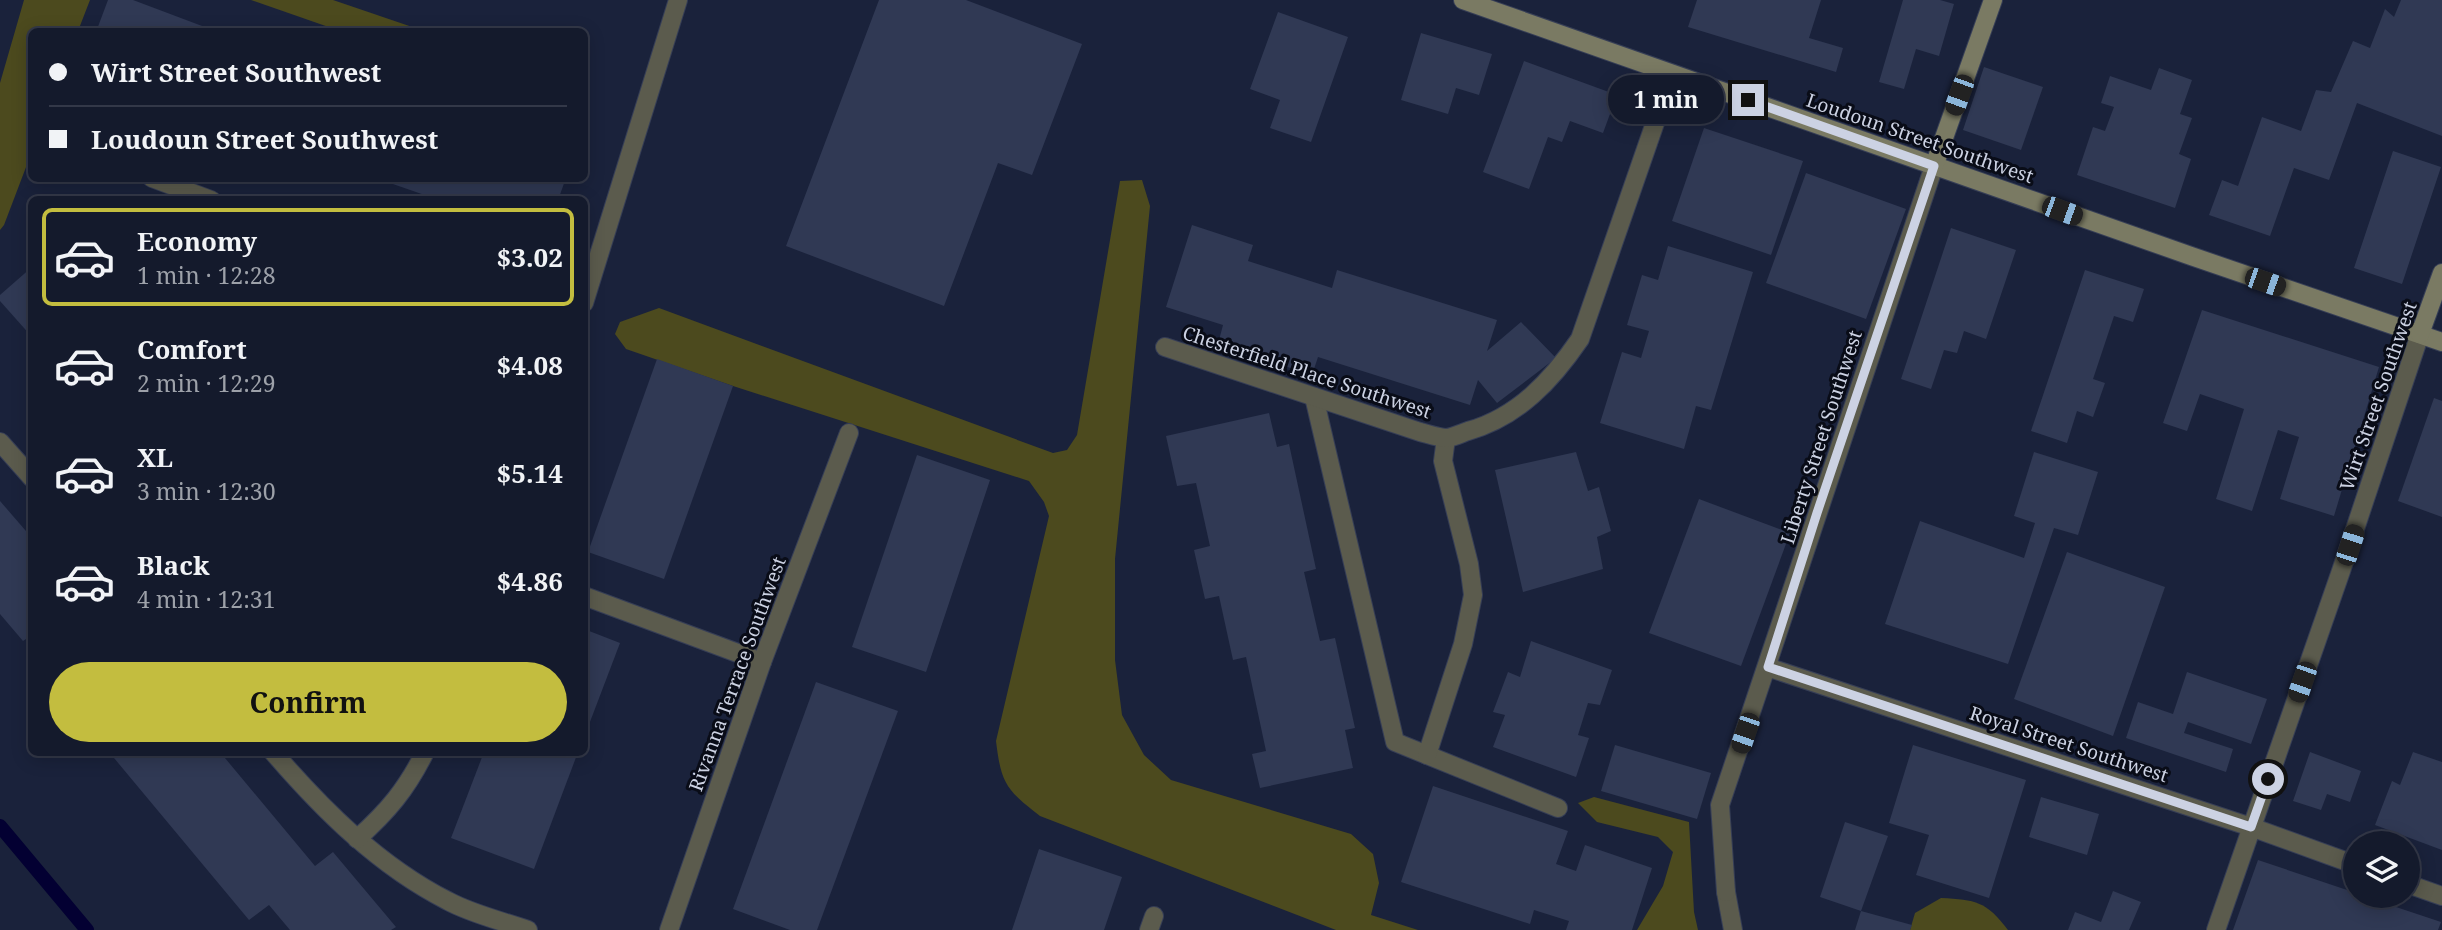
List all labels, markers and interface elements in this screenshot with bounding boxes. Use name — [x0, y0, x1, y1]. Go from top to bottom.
text: Wirt Street Southwest — [91, 54, 381, 90]
car — [1942, 72, 1977, 118]
callout: 1 min — [1608, 76, 1724, 124]
text: 1 min — [1633, 83, 1699, 115]
route end — [1732, 84, 1764, 116]
street label: Loudoun Street Southwest — [1803, 87, 2037, 189]
text: Loudoun Street Southwest — [91, 121, 438, 157]
car — [2039, 194, 2086, 228]
text: Economy — [137, 223, 257, 259]
icon: car — [53, 226, 116, 289]
text: $3.02 — [497, 239, 563, 275]
text: 1 min · 12:28 — [137, 259, 275, 291]
car — [2242, 265, 2289, 299]
street label: Wirt Street Southwest — [2333, 298, 2423, 494]
street label: Chesterfield Place Southwest — [1179, 319, 1435, 425]
street label: Liberty Street Southwest — [1774, 327, 1868, 547]
text: Comfort — [137, 331, 247, 367]
icon: car — [53, 334, 116, 397]
text: $4.08 — [497, 347, 563, 383]
text: 2 min · 12:29 — [137, 367, 275, 399]
text: XL — [137, 439, 173, 475]
icon: car — [53, 442, 116, 505]
text: $5.14 — [497, 455, 563, 491]
text: 3 min · 12:30 — [137, 475, 275, 507]
car — [2334, 522, 2367, 568]
text: Black — [137, 547, 210, 583]
icon: car — [53, 550, 116, 613]
street label: Rivanna Terrace Southwest — [682, 553, 792, 795]
text: $4.86 — [497, 563, 563, 599]
text: 4 min · 12:31 — [137, 583, 275, 615]
car — [2286, 659, 2319, 705]
button: Confirm — [49, 662, 567, 742]
street label: Royal Street Southwest — [1966, 700, 2172, 788]
car — [1729, 710, 1762, 756]
route start — [2252, 763, 2284, 795]
map controls — [2343, 831, 2420, 908]
button: layers — [2343, 831, 2420, 908]

